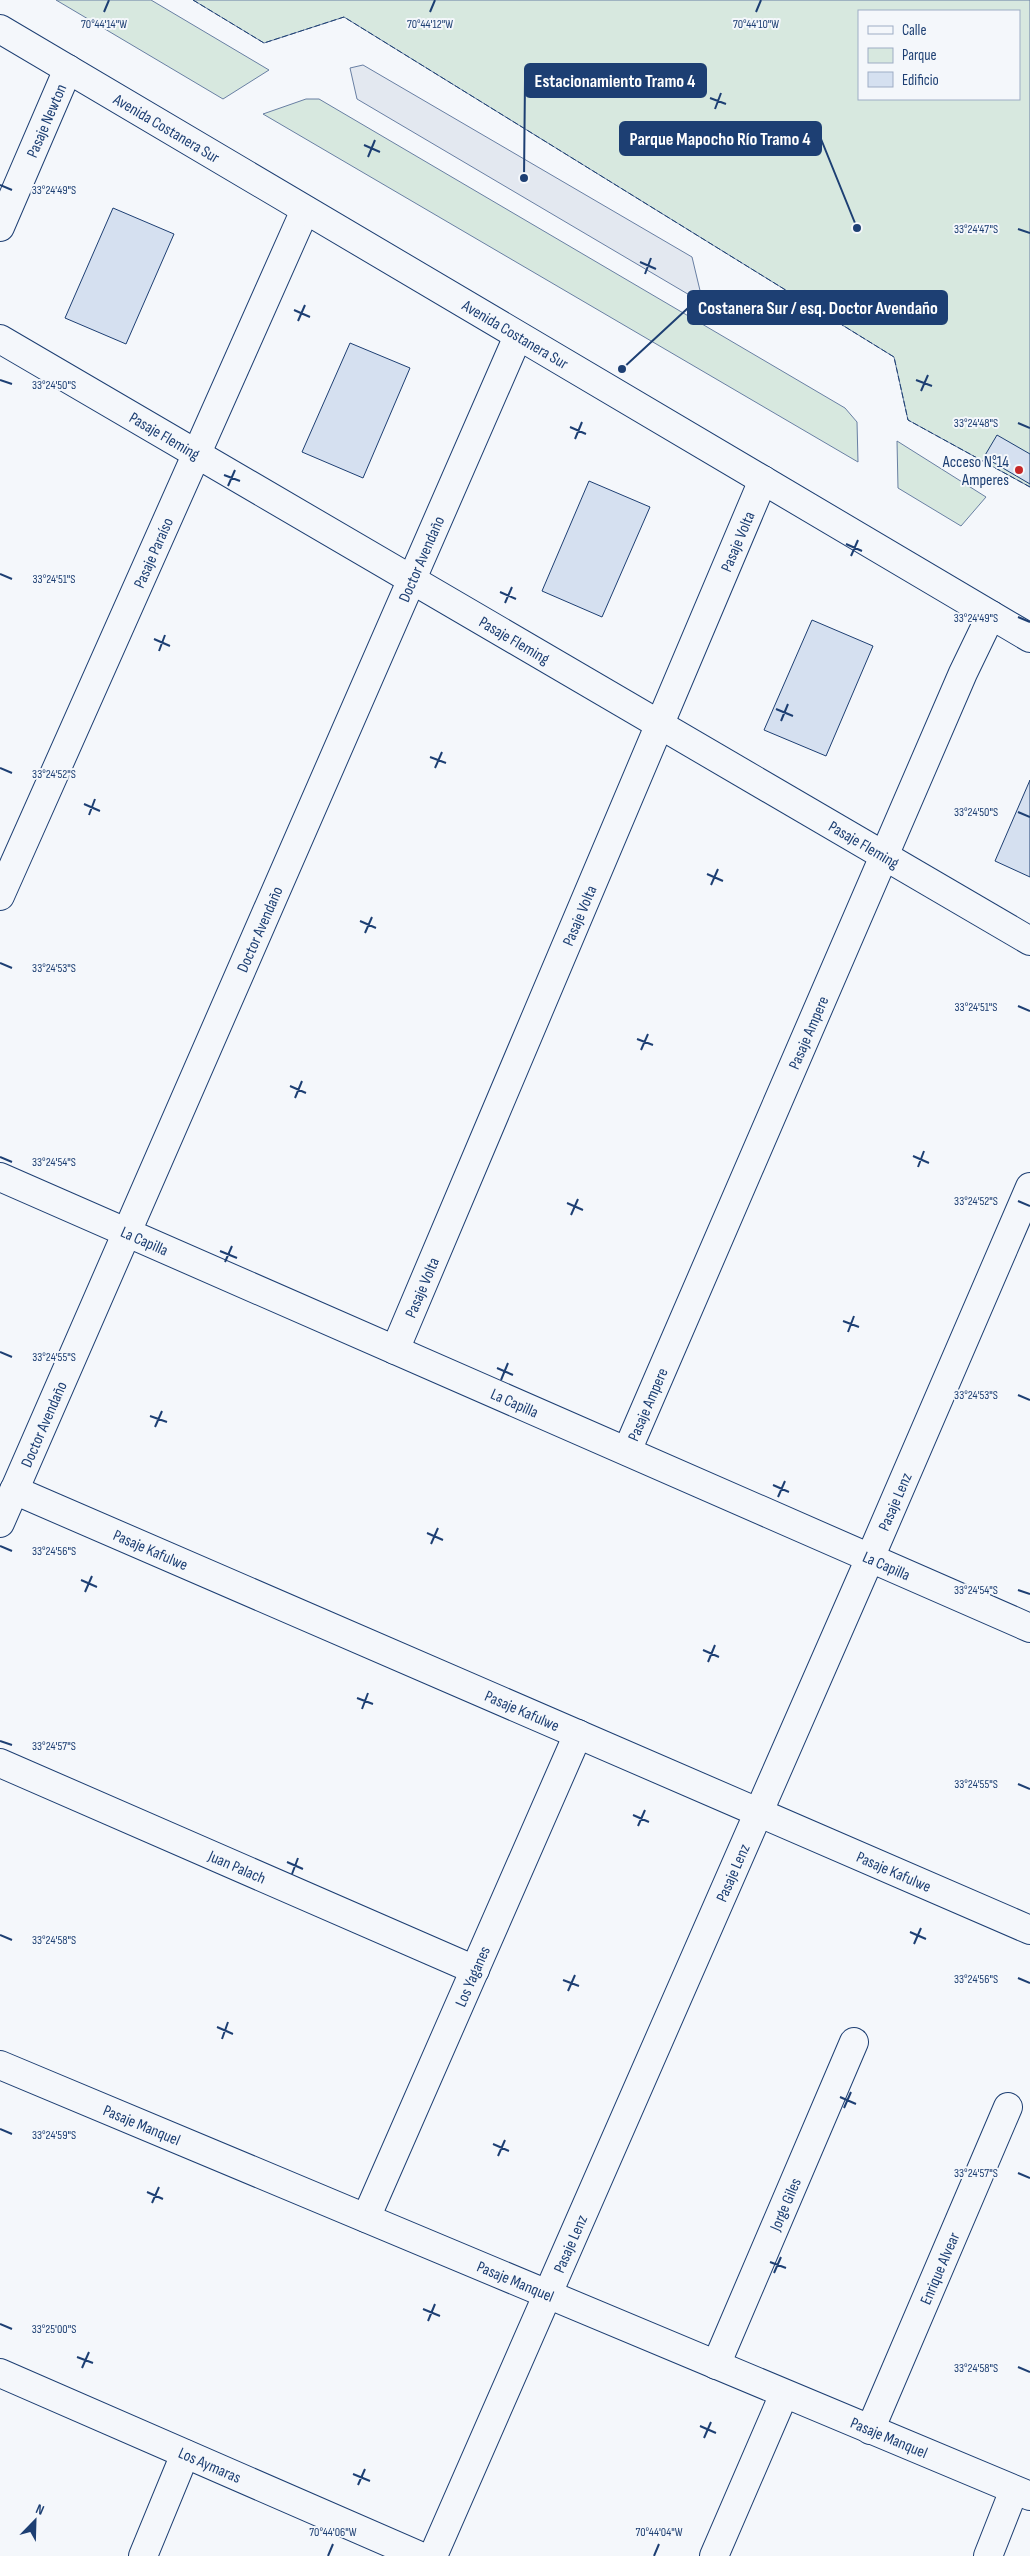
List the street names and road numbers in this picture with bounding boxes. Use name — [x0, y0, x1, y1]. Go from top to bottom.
street label: Pasaje Newton — [23, 81, 71, 161]
street label: Avenida Costanera Sur — [109, 90, 223, 168]
street label: Avenida Costanera Sur — [458, 296, 572, 374]
street label: Pasaje Fleming — [125, 409, 203, 465]
street label: Pasaje Volta — [717, 509, 760, 575]
street label: Doctor Avendaño — [395, 514, 449, 605]
street label: Pasaje Paraíso — [130, 515, 178, 591]
street label: Pasaje Fleming — [475, 613, 552, 669]
street label: Pasaje Fleming — [825, 817, 902, 873]
street label: Pasaje Volta — [559, 883, 601, 949]
street label: Doctor Avendaño — [233, 884, 288, 976]
street label: Pasaje Ampere — [785, 994, 833, 1072]
street label: La Capilla — [117, 1223, 171, 1260]
street label: Pasaje Volta — [402, 1255, 444, 1321]
street label: Pasaje Ampere — [624, 1365, 673, 1444]
street label: Doctor Avendaño — [18, 1379, 72, 1470]
street label: La Capilla — [487, 1385, 541, 1423]
street label: Pasaje Lenz — [875, 1470, 917, 1534]
street label: Pasaje Kafulwe — [110, 1526, 190, 1575]
street label: La Capilla — [859, 1548, 913, 1585]
street label: Pasaje Kafulwe — [482, 1687, 562, 1736]
street label: Pasaje Lenz — [713, 1841, 755, 1905]
street label: Juan Palach — [204, 1847, 268, 1889]
street label: Pasaje Kafulwe — [853, 1848, 934, 1897]
street label: Los Yaganes — [452, 1943, 495, 2010]
street label: Pasaje Manquel — [100, 2101, 183, 2150]
street label: Jorge Giles — [766, 2175, 806, 2235]
street label: Pasaje Lenz — [550, 2212, 592, 2276]
street label: Enrique Alvear — [917, 2229, 964, 2308]
street label: Pasaje Manquel — [474, 2258, 556, 2307]
street label: Pasaje Manquel — [847, 2414, 930, 2463]
street label: Los Aymaras — [175, 2444, 244, 2488]

